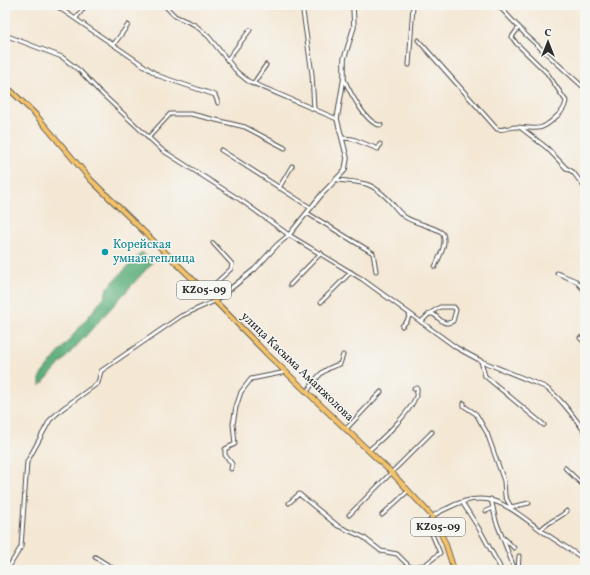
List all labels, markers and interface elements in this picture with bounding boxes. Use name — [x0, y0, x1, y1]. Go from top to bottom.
north arrow — [528, 22, 568, 62]
text: С — [544, 26, 552, 41]
place label: Корейская умная теплица — [113, 237, 195, 267]
marker: Корейская умная теплица — [100, 247, 110, 257]
road number: KZ05-09 — [177, 281, 231, 299]
street label: улица Касыма Аманжолова — [237, 309, 357, 425]
road number: KZ05-09 — [411, 518, 465, 536]

